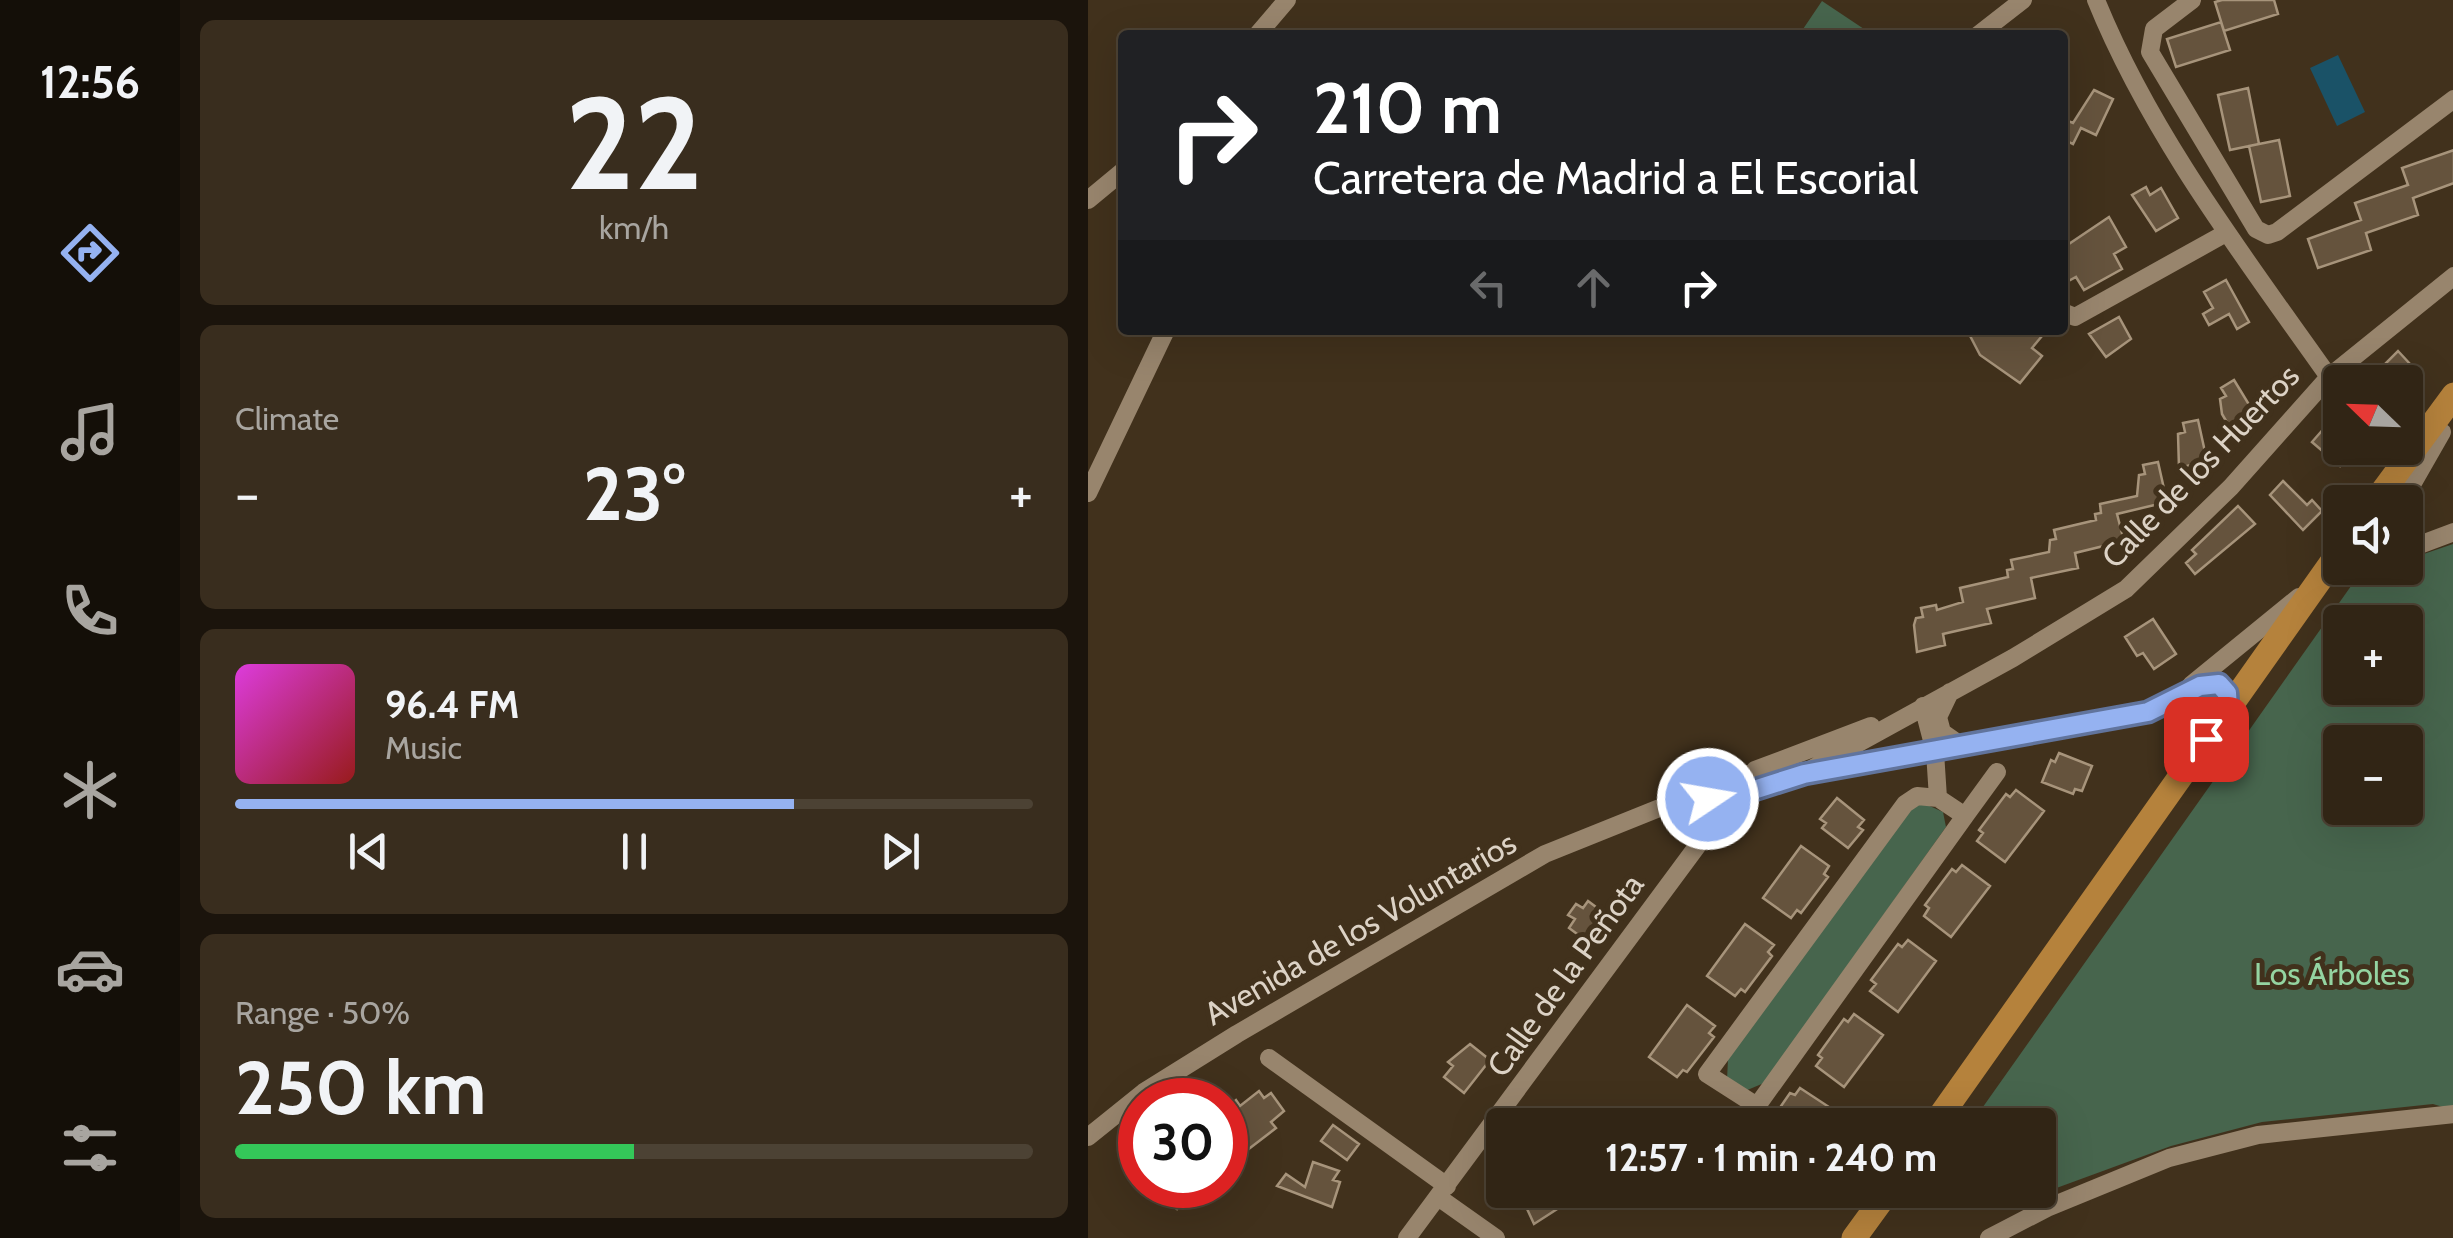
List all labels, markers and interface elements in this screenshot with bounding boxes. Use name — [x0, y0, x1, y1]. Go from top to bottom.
text: 12:56 — [40, 55, 140, 109]
text: 22 — [565, 64, 703, 222]
text: 210 m — [1313, 65, 1502, 151]
icon: right — [1148, 70, 1278, 200]
text: Carretera de Madrid a El Escorial — [1313, 151, 1918, 205]
text: km/h — [599, 208, 669, 247]
icon: directions — [55, 218, 125, 288]
icon: left — [1461, 260, 1516, 315]
icon: ahead — [1566, 260, 1621, 315]
icon: right — [1671, 260, 1726, 315]
street label: Calle de los Huertos — [2093, 356, 2307, 576]
north arrow — [2323, 365, 2423, 465]
map controls — [2323, 365, 2423, 825]
icon: music — [55, 397, 125, 467]
text: Climate — [235, 399, 339, 438]
text: 23° — [583, 448, 685, 539]
text: − — [235, 460, 259, 527]
text: + — [1009, 460, 1033, 527]
button: sound — [2323, 485, 2423, 585]
icon: phone — [55, 576, 125, 646]
button: + — [2323, 605, 2423, 705]
text: 96.4 FM — [385, 681, 519, 728]
pin — [2164, 697, 2249, 782]
icon: arrive — [2179, 712, 2234, 767]
button: − — [2323, 725, 2423, 825]
text: Music — [385, 728, 462, 767]
position arrow — [1656, 747, 1760, 851]
icon: climate — [55, 755, 125, 825]
street label: Avenida de los Voluntarios — [1197, 823, 1523, 1033]
icon: previous — [341, 824, 396, 879]
icon: pause — [607, 824, 662, 879]
icon: next — [873, 824, 928, 879]
street label: Calle de la Peñota — [1478, 866, 1652, 1084]
icon: car — [55, 934, 125, 1004]
park label: Los Árboles — [2254, 954, 2410, 993]
text: Range · 50% — [235, 993, 410, 1032]
text: 250 km — [235, 1042, 486, 1133]
speed limit sign: 30 — [1118, 1078, 1248, 1208]
icon: filters — [55, 1113, 125, 1183]
text: 12:57 · 1 min · 240 m — [1605, 1134, 1937, 1181]

